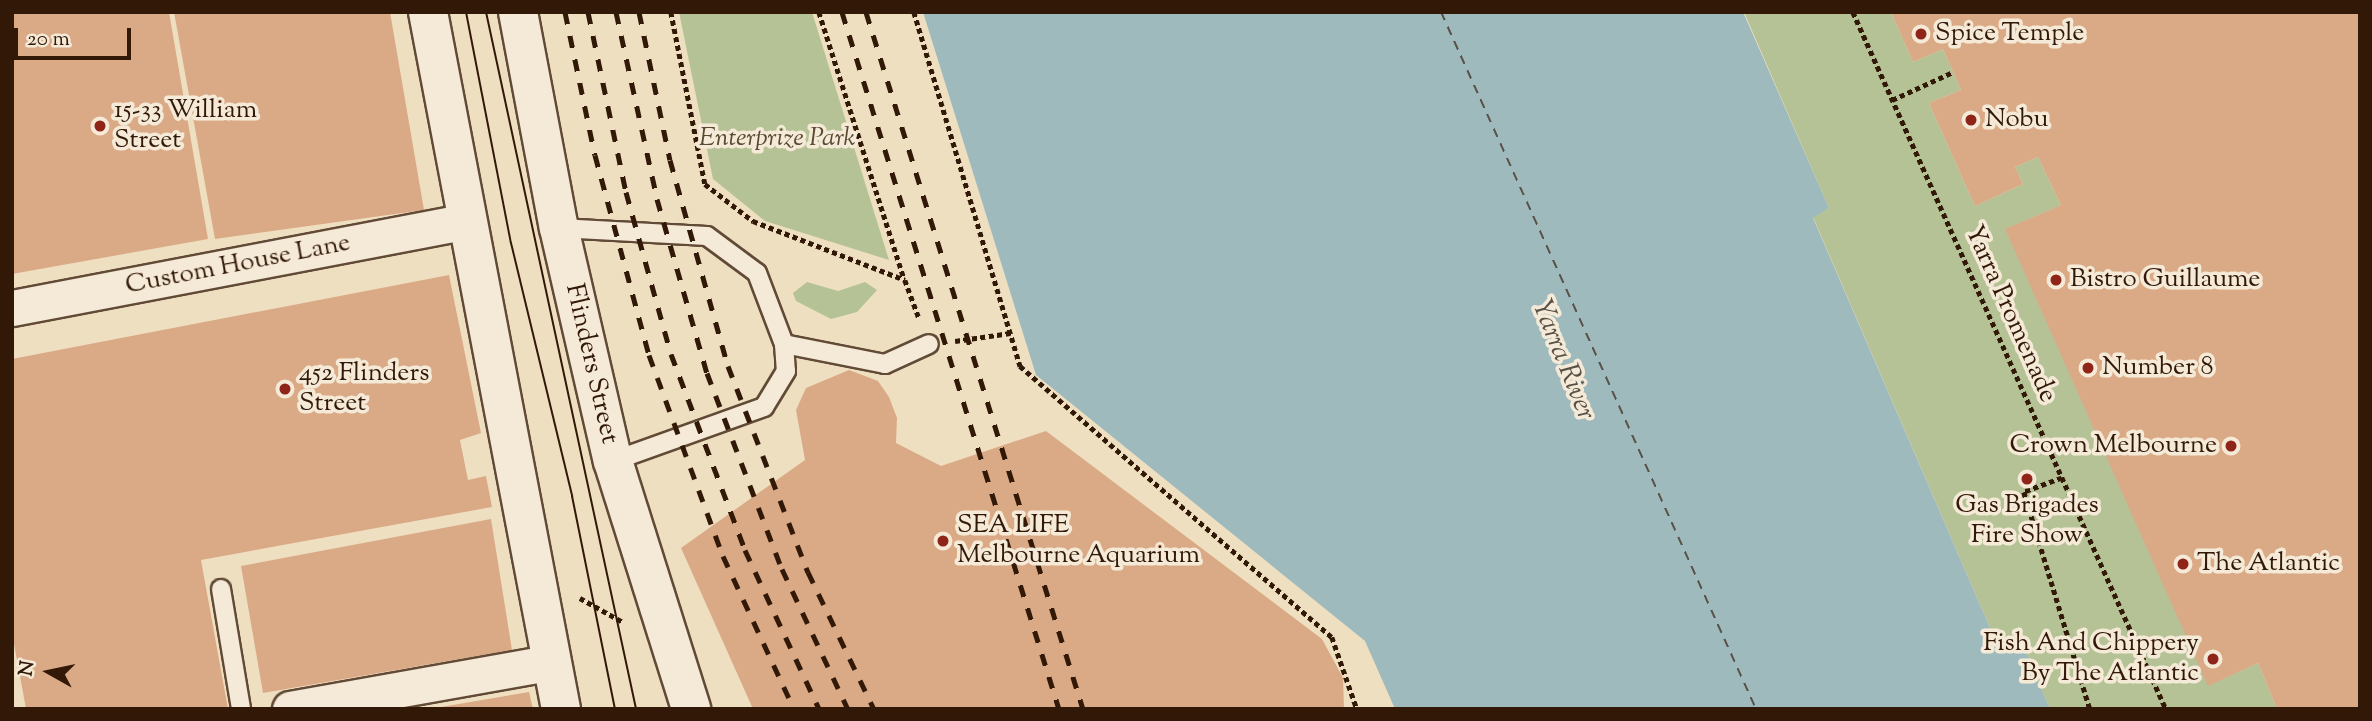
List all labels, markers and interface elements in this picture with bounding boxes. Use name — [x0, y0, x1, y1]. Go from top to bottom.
scale bar — [18, 14, 135, 58]
place label: Spice Temple — [1935, 18, 2084, 50]
text: 20 m — [27, 25, 70, 55]
marker: Spice Temple — [1913, 26, 1929, 42]
place label: 15-33 William Street — [114, 95, 257, 156]
place label: Nobu — [1985, 104, 2049, 136]
marker: Nobu — [1963, 112, 1979, 128]
marker: 15-33 William Street — [92, 118, 108, 134]
park label: Enterprize Park — [699, 123, 855, 155]
street label: Yarra Promenade — [1957, 221, 2063, 407]
street label: Custom House Lane — [123, 228, 353, 302]
place label: Bistro Guillaume — [2070, 264, 2260, 296]
marker: Bistro Guillaume — [2048, 272, 2064, 288]
street label: Flinders Street — [557, 281, 625, 447]
water label: Yarra River — [1524, 295, 1602, 425]
place label: Number 8 — [2102, 352, 2213, 384]
place label: 452 Flinders Street — [299, 358, 429, 420]
marker: Number 8 — [2080, 360, 2096, 376]
marker: 452 Flinders Street — [277, 381, 293, 397]
place label: Crown Melbourne — [2010, 430, 2217, 462]
marker: Crown Melbourne — [2223, 438, 2239, 454]
marker: Gas Brigades Fire Show — [2019, 471, 2035, 487]
place label: Gas Brigades Fire Show — [1955, 490, 2099, 552]
place label: SEA LIFE Melbourne Aquarium — [957, 510, 1200, 572]
marker: SEA LIFE Melbourne Aquarium — [935, 533, 951, 549]
place label: The Atlantic — [2197, 548, 2340, 580]
marker: The Atlantic — [2175, 556, 2191, 572]
place label: Fish And Chippery By The Atlantic — [1983, 628, 2199, 690]
north arrow — [14, 637, 84, 707]
marker: Fish And Chippery By The Atlantic — [2205, 651, 2221, 667]
text: N — [13, 659, 42, 678]

